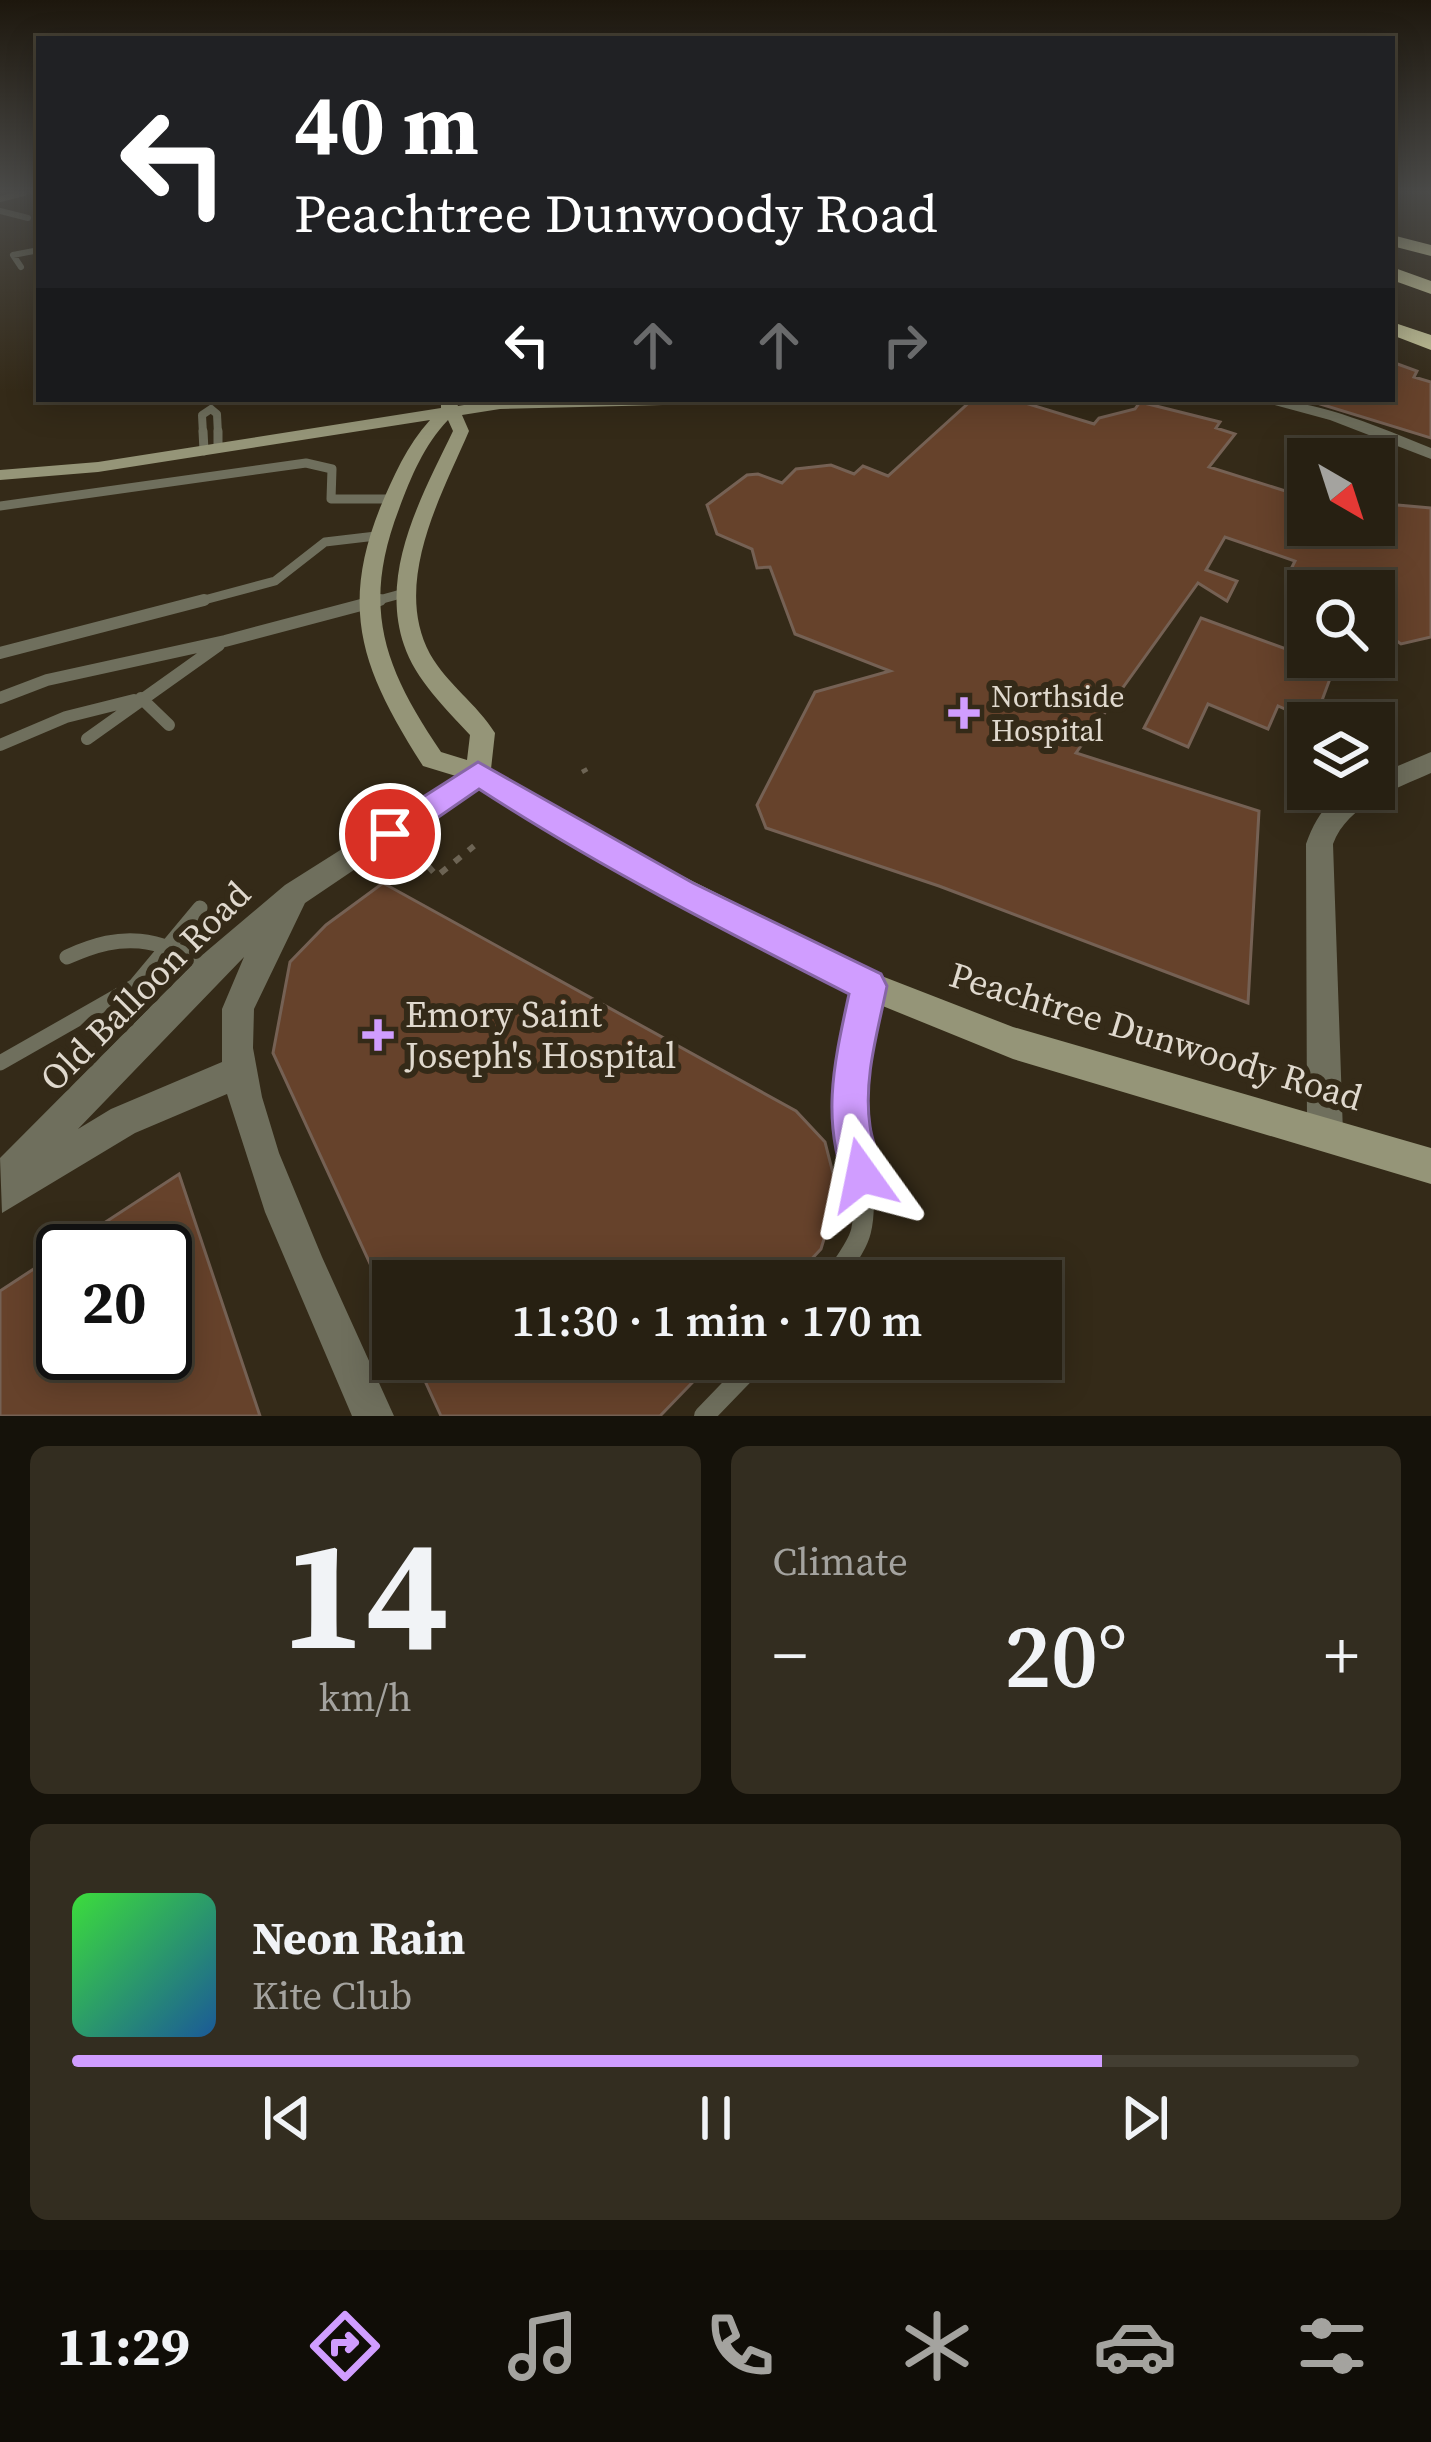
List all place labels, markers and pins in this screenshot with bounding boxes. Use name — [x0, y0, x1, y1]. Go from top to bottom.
place label: Northside Hospital — [991, 676, 1124, 751]
marker: Northside Hospital — [948, 697, 980, 729]
pin — [339, 783, 441, 885]
place label: Emory Saint Joseph's Hospital — [404, 990, 676, 1080]
marker: Emory Saint Joseph's Hospital — [362, 1019, 394, 1051]

